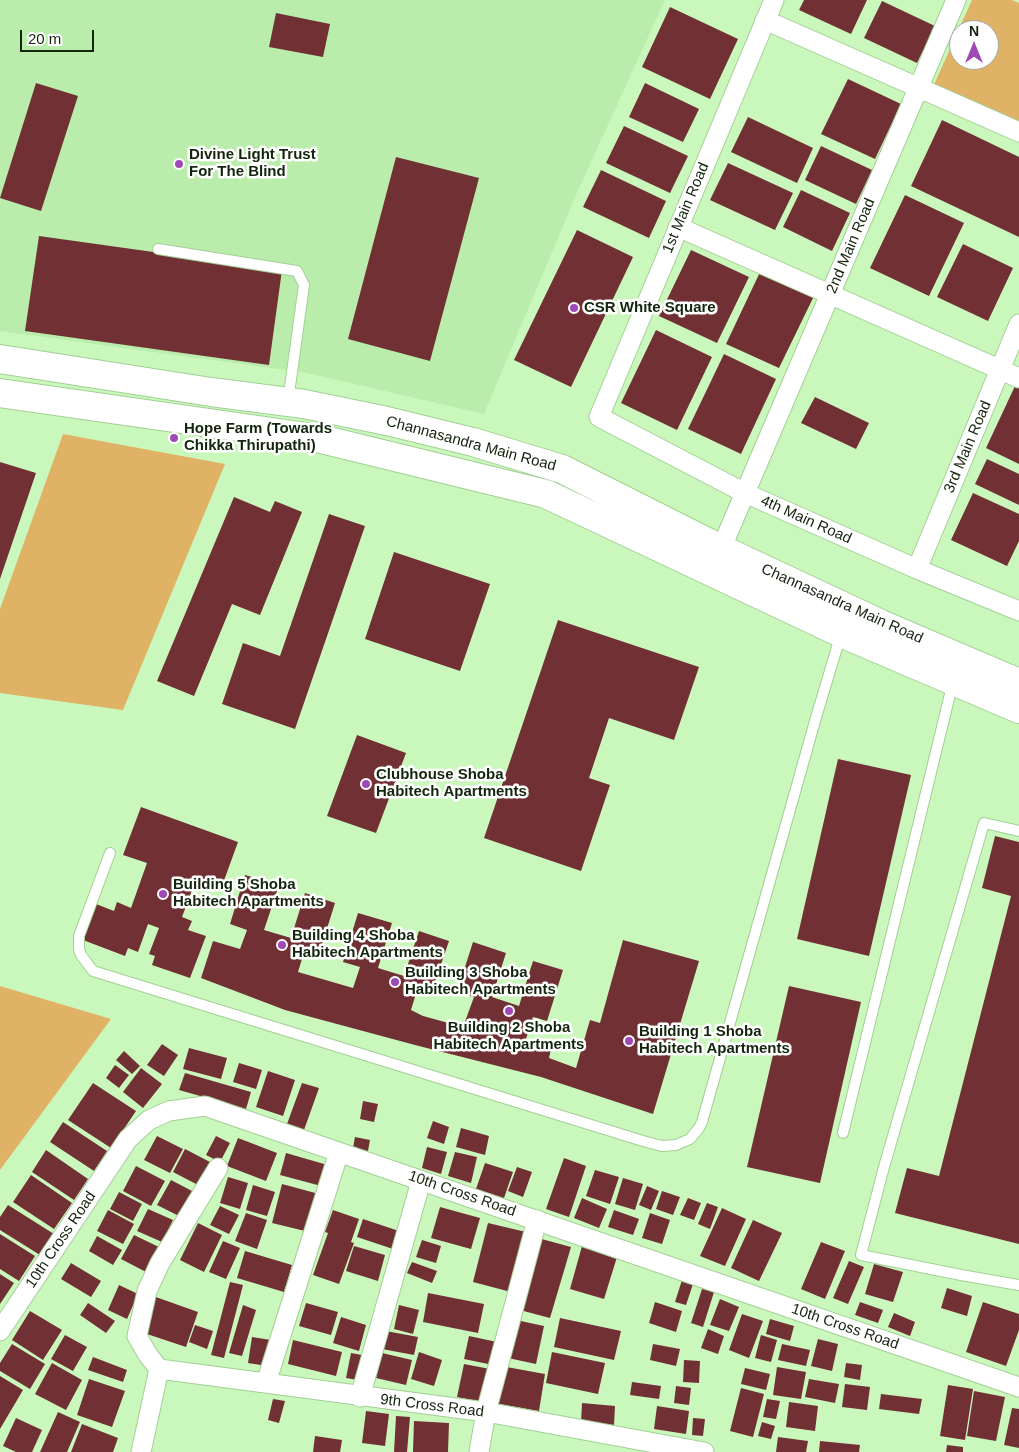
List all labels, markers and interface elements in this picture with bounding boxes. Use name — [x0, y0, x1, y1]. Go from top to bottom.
scale bar — [22, 20, 96, 52]
north arrow — [949, 20, 999, 70]
text: N — [969, 23, 979, 39]
text: 20 m — [28, 30, 61, 47]
place label: Divine Light Trust For The Blind — [189, 146, 316, 181]
marker: Divine Light Trust For The Blind — [173, 158, 185, 170]
street label: 1st Main Road — [659, 160, 713, 256]
street label: 2nd Main Road — [823, 196, 879, 296]
place label: CSR White Square — [584, 299, 716, 317]
marker: CSR White Square — [568, 302, 580, 314]
street label: 3rd Main Road — [940, 398, 996, 496]
street label: Channasandra Main Road — [384, 413, 558, 475]
place label: Hope Farm (Towards Chikka Thirupathi) — [184, 420, 332, 455]
marker: Hope Farm (Towards Chikka Thirupathi) — [168, 432, 180, 444]
street label: 4th Main Road — [758, 492, 854, 548]
street label: Channasandra Main Road — [758, 560, 926, 648]
place label: Clubhouse Shoba Habitech Apartments — [376, 766, 527, 801]
marker: Clubhouse Shoba Habitech Apartments — [360, 778, 372, 790]
place label: Building 5 Shoba Habitech Apartments — [173, 876, 324, 911]
marker: Building 5 Shoba Habitech Apartments — [157, 888, 169, 900]
place label: Building 4 Shoba Habitech Apartments — [292, 927, 443, 962]
marker: Building 4 Shoba Habitech Apartments — [276, 939, 288, 951]
place label: Building 3 Shoba Habitech Apartments — [405, 964, 556, 999]
marker: Building 3 Shoba Habitech Apartments — [389, 976, 401, 988]
marker: Building 2 Shoba Habitech Apartments — [503, 1005, 515, 1017]
place label: Building 2 Shoba Habitech Apartments — [434, 1019, 584, 1054]
place label: Building 1 Shoba Habitech Apartments — [639, 1023, 790, 1058]
marker: Building 1 Shoba Habitech Apartments — [623, 1035, 635, 1047]
street label: 10th Cross Road — [406, 1167, 518, 1221]
street label: 10th Cross Road — [22, 1188, 100, 1292]
street label: 10th Cross Road — [789, 1300, 901, 1354]
street label: 9th Cross Road — [379, 1391, 485, 1421]

